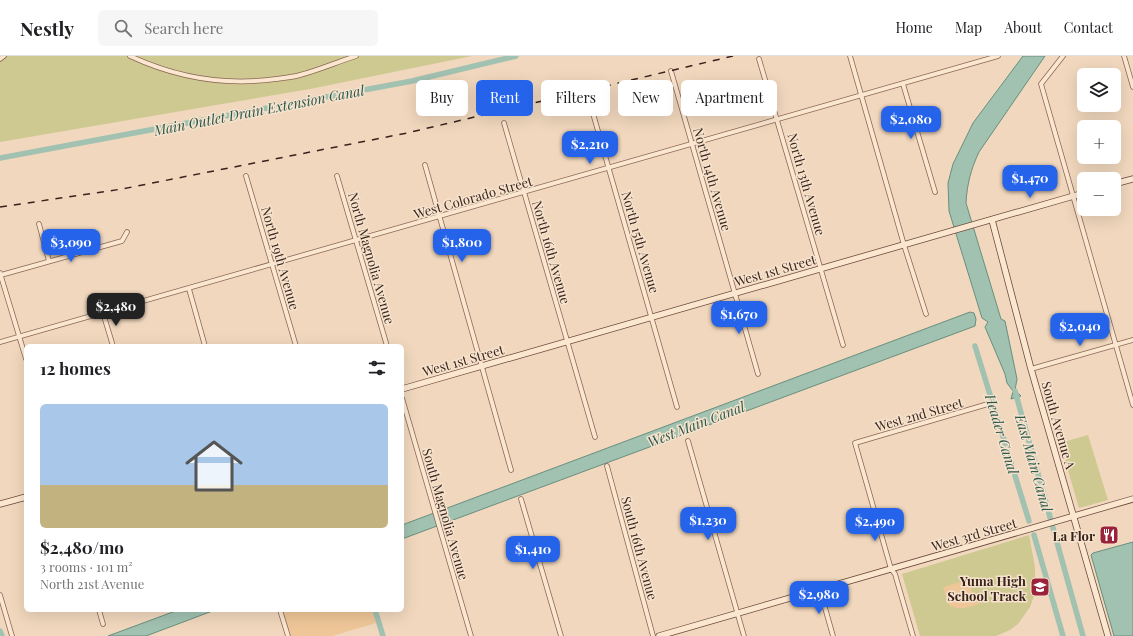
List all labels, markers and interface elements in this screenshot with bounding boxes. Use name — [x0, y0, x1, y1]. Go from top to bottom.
search box — [98, 10, 378, 46]
text: Nestly — [20, 15, 74, 41]
icon: search — [112, 17, 134, 39]
text: Search here — [144, 18, 223, 38]
text: Home — [895, 18, 933, 37]
text: Map — [955, 18, 982, 37]
text: About — [1004, 18, 1042, 37]
text: Contact — [1064, 18, 1113, 37]
map controls — [1077, 68, 1121, 216]
button: layers — [1077, 68, 1121, 112]
water label: Main Outlet Drain Extension Canal — [151, 80, 367, 140]
chip: Buy — [416, 80, 468, 116]
chip: Rent — [476, 80, 533, 116]
chip: Filters — [541, 80, 610, 116]
chip: New — [618, 80, 673, 116]
chip: Apartment — [681, 80, 777, 116]
pin: $2,080 — [878, 106, 944, 140]
text: $2,080 — [890, 110, 932, 127]
button: + — [1077, 120, 1121, 164]
street label: North 14th Avenue — [690, 125, 736, 233]
pin: $2,210 — [557, 131, 623, 165]
street label: North 13th Avenue — [784, 131, 830, 238]
text: $2,210 — [571, 135, 609, 152]
pin: $1,470 — [997, 165, 1063, 199]
text: $1,470 — [1012, 169, 1048, 186]
street label: West Colorado Street — [411, 172, 535, 222]
button: − — [1077, 172, 1121, 216]
street label: North 15th Avenue — [618, 189, 664, 295]
street label: North Magnolia Avenue — [345, 190, 399, 326]
street label: North 16th Avenue — [529, 198, 575, 306]
street label: North 19th Avenue — [258, 204, 304, 312]
pin: $3,090 — [38, 229, 104, 263]
pin: $1,800 — [429, 229, 495, 263]
text: $3,090 — [50, 233, 92, 250]
text: $1,800 — [442, 233, 482, 250]
street label: West 1st Street — [731, 250, 818, 290]
pin: $2,480 — [83, 293, 149, 327]
text: $2,480 — [96, 297, 136, 314]
pin: $1,670 — [706, 301, 772, 335]
text: $1,670 — [720, 305, 758, 322]
pin: $2,040 — [1047, 313, 1113, 347]
text: $2,040 — [1059, 317, 1101, 334]
street label: West 1st Street — [419, 340, 506, 380]
text: 12 homes — [40, 357, 111, 379]
icon: filters — [366, 357, 388, 379]
street label: South Avenue A — [1038, 379, 1080, 472]
water label: Header Canal — [981, 391, 1023, 477]
street label: West 2nd Street — [872, 393, 965, 435]
water label: West Main Canal — [645, 396, 748, 451]
water label: East Main Canal — [1011, 411, 1057, 515]
icon: home — [178, 430, 250, 502]
street label: South Magnolia Avenue — [419, 446, 473, 582]
street label: South 16th Avenue — [618, 494, 662, 602]
pin: $1,230 — [675, 507, 741, 541]
pin: $2,490 — [842, 508, 908, 542]
text: $1,230 — [689, 511, 727, 528]
text: $2,490 — [855, 512, 895, 529]
street label: West 3rd Street — [928, 514, 1019, 555]
restaurant icon: La Flor — [1098, 524, 1120, 546]
place label: La Flor — [1052, 527, 1095, 544]
text: $2,480/mo — [40, 536, 124, 558]
pin: $1,410 — [500, 536, 566, 570]
text: $1,410 — [515, 540, 551, 557]
text: 3 rooms · 101 m² — [40, 558, 133, 575]
place label: Yuma High School Track — [947, 572, 1026, 604]
text: North 21st Avenue — [40, 575, 144, 592]
school or university icon: Yuma High School Track — [1029, 576, 1051, 598]
pin: $2,980 — [786, 581, 852, 615]
text: $2,980 — [799, 585, 839, 602]

